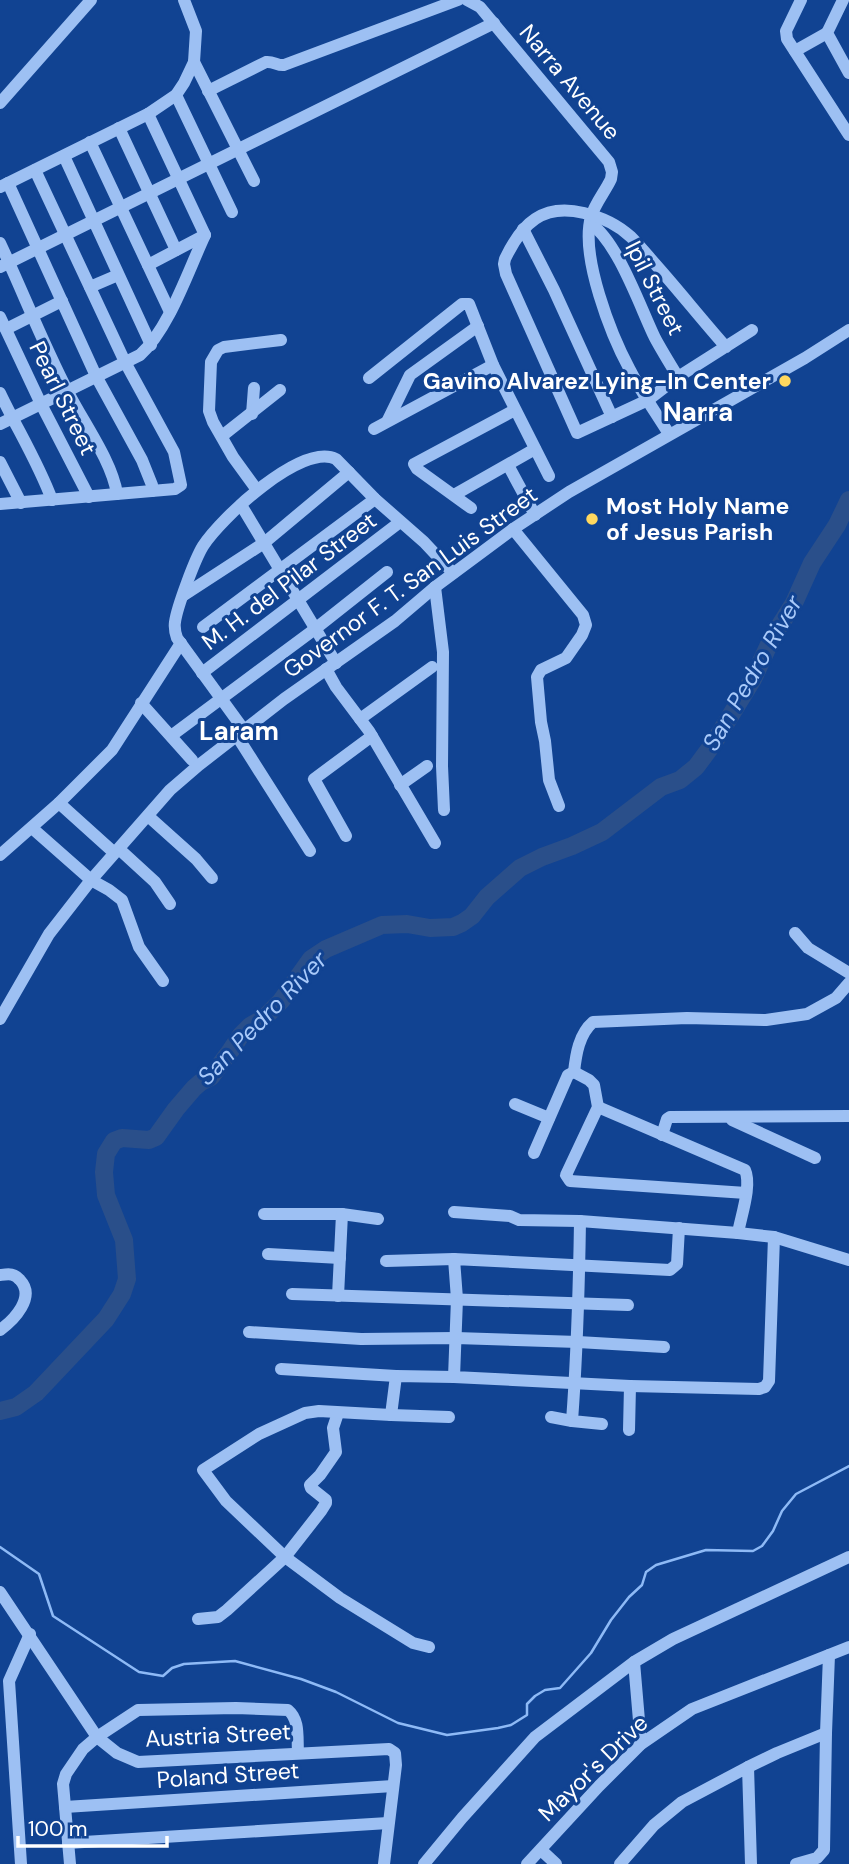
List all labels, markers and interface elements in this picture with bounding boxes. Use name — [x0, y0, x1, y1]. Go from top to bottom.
street label: Narra Avenue — [513, 18, 627, 146]
street label: Ipil Street — [619, 236, 691, 340]
street label: Pearl Street — [23, 336, 103, 460]
place label: Gavino Alvarez Lying-In Center — [423, 366, 771, 396]
marker: Gavino Alvarez Lying-In Center — [777, 373, 793, 389]
district label: Narra — [663, 395, 733, 429]
street label: Governor F. T. San Luis Street — [277, 480, 543, 684]
place label: Most Holy Name of Jesus Parish — [606, 491, 789, 547]
street label: M. H. del Pilar Street — [196, 505, 382, 657]
marker: Most Holy Name of Jesus Parish — [584, 511, 600, 527]
water label: San Pedro River — [695, 589, 810, 756]
district label: Laram — [199, 714, 279, 748]
water label: San Pedro River — [190, 944, 335, 1092]
street label: Mayor's Drive — [532, 1708, 654, 1828]
street label: Austria Street — [144, 1716, 292, 1754]
street label: Poland Street — [156, 1755, 300, 1795]
scale bar — [18, 1804, 166, 1848]
text: 100 m — [28, 1815, 88, 1843]

